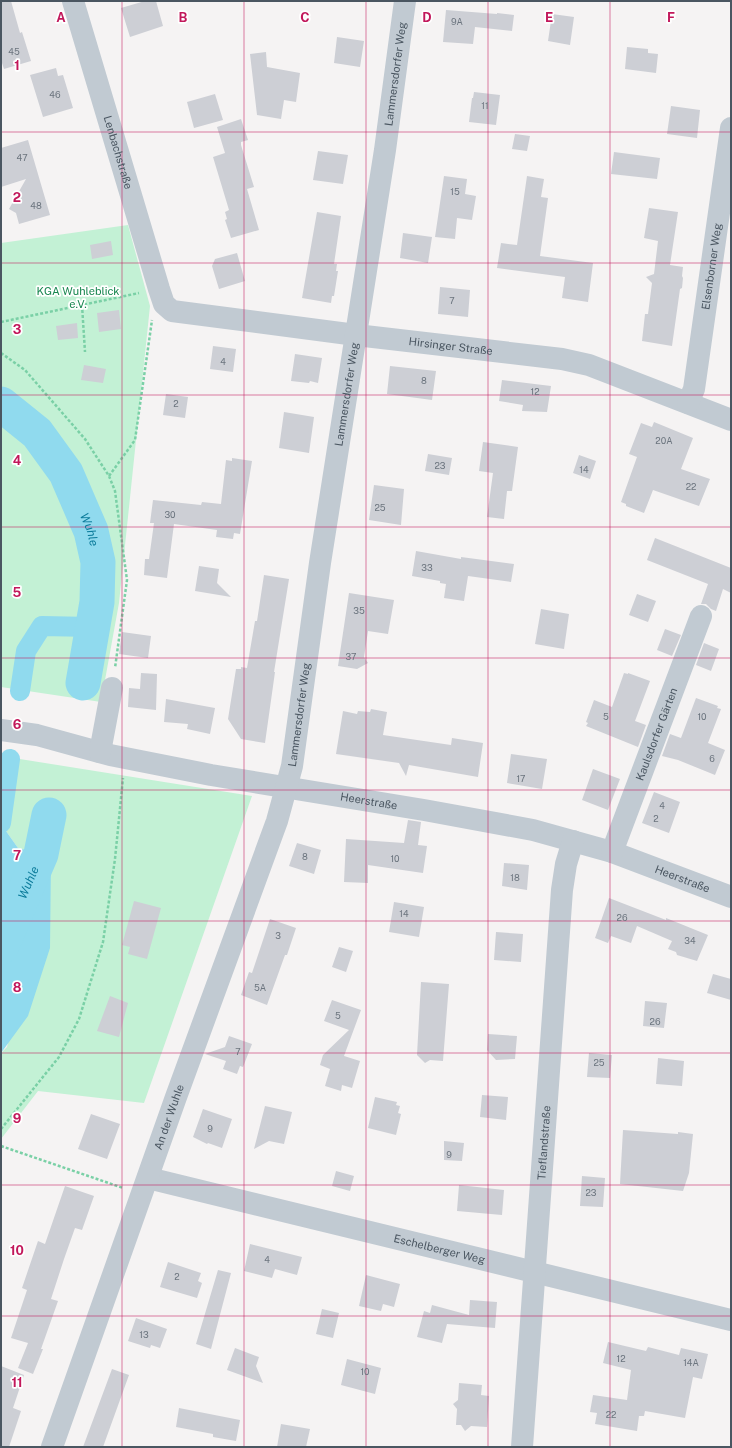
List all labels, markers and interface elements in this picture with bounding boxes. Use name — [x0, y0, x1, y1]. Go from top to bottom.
text: A — [56, 10, 66, 25]
text: B — [179, 10, 188, 25]
text: C — [300, 10, 310, 25]
text: D — [422, 10, 432, 25]
text: E — [545, 10, 553, 25]
text: F — [667, 10, 675, 25]
house number: 9A — [451, 16, 464, 27]
street label: Lammersdorfer Weg — [382, 21, 408, 127]
house number: 45 — [8, 46, 20, 57]
text: 1 — [14, 58, 20, 73]
house number: 46 — [49, 89, 61, 100]
house number: 11 — [481, 100, 489, 111]
street label: Lenbachstraße — [102, 114, 135, 191]
house number: 47 — [16, 152, 28, 163]
house number: 15 — [450, 186, 460, 197]
text: 2 — [13, 190, 21, 205]
house number: 48 — [30, 200, 42, 211]
street label: Elsenborner Weg — [699, 222, 723, 311]
park label: KGA Wuhleblick e.V. — [36, 285, 120, 310]
house number: 7 — [449, 295, 455, 306]
text: 3 — [13, 322, 22, 337]
street label: Hirsinger Straße — [408, 335, 493, 357]
street label: Lammersdorfer Weg — [332, 341, 361, 447]
house number: 4 — [220, 356, 226, 367]
house number: 8 — [421, 375, 427, 386]
house number: 12 — [530, 386, 540, 397]
house number: 2 — [173, 398, 179, 409]
house number: 20A — [655, 435, 673, 446]
text: 4 — [13, 453, 22, 468]
house number: 23 — [434, 460, 446, 471]
house number: 14 — [579, 464, 589, 475]
house number: 22 — [686, 481, 696, 492]
house number: 25 — [374, 502, 386, 513]
house number: 30 — [164, 509, 176, 520]
water label: Wuhle — [77, 511, 101, 548]
house number: 33 — [421, 562, 433, 573]
text: 5 — [13, 585, 22, 600]
house number: 35 — [353, 605, 365, 616]
house number: 37 — [346, 651, 356, 662]
street label: Lammersdorfer Weg — [286, 662, 312, 767]
street label: Kaulsdorfer Gärten — [633, 686, 679, 782]
house number: 5 — [603, 711, 609, 722]
house number: 10 — [697, 711, 707, 722]
text: 6 — [13, 717, 22, 732]
house number: 6 — [709, 753, 715, 764]
house number: 17 — [516, 773, 526, 784]
street label: Heerstraße — [339, 790, 398, 812]
house number: 4 — [659, 800, 665, 811]
house number: 2 — [653, 813, 659, 824]
text: 7 — [13, 848, 21, 863]
house number: 8 — [302, 851, 308, 862]
house number: 10 — [390, 853, 400, 864]
street label: Heerstraße — [653, 863, 712, 894]
water label: Wuhle — [15, 864, 42, 901]
house number: 18 — [510, 872, 520, 883]
house number: 14 — [399, 908, 409, 919]
house number: 26 — [617, 912, 628, 923]
house number: 3 — [275, 930, 281, 941]
house number: 34 — [684, 935, 696, 946]
text: 8 — [13, 980, 22, 995]
house number: 5A — [254, 982, 267, 993]
house number: 5 — [335, 1010, 341, 1021]
house number: 26 — [650, 1016, 661, 1027]
house number: 7 — [235, 1046, 241, 1057]
house number: 25 — [593, 1057, 605, 1068]
street label: An der Wuhle — [152, 1083, 186, 1152]
street label: Tieflandstraße — [535, 1105, 553, 1180]
text: 9 — [13, 1111, 21, 1126]
house number: 9 — [207, 1123, 213, 1134]
house number: 9 — [446, 1149, 452, 1160]
house number: 23 — [585, 1187, 597, 1198]
street label: Eschelberger Weg — [393, 1232, 487, 1266]
text: 10 — [10, 1243, 24, 1258]
house number: 4 — [264, 1254, 270, 1265]
house number: 2 — [174, 1271, 180, 1282]
house number: 13 — [139, 1329, 149, 1340]
house number: 12 — [616, 1353, 626, 1364]
house number: 14A — [683, 1357, 699, 1368]
house number: 10 — [360, 1366, 370, 1377]
text: 11 — [11, 1375, 23, 1390]
house number: 22 — [606, 1409, 616, 1420]

